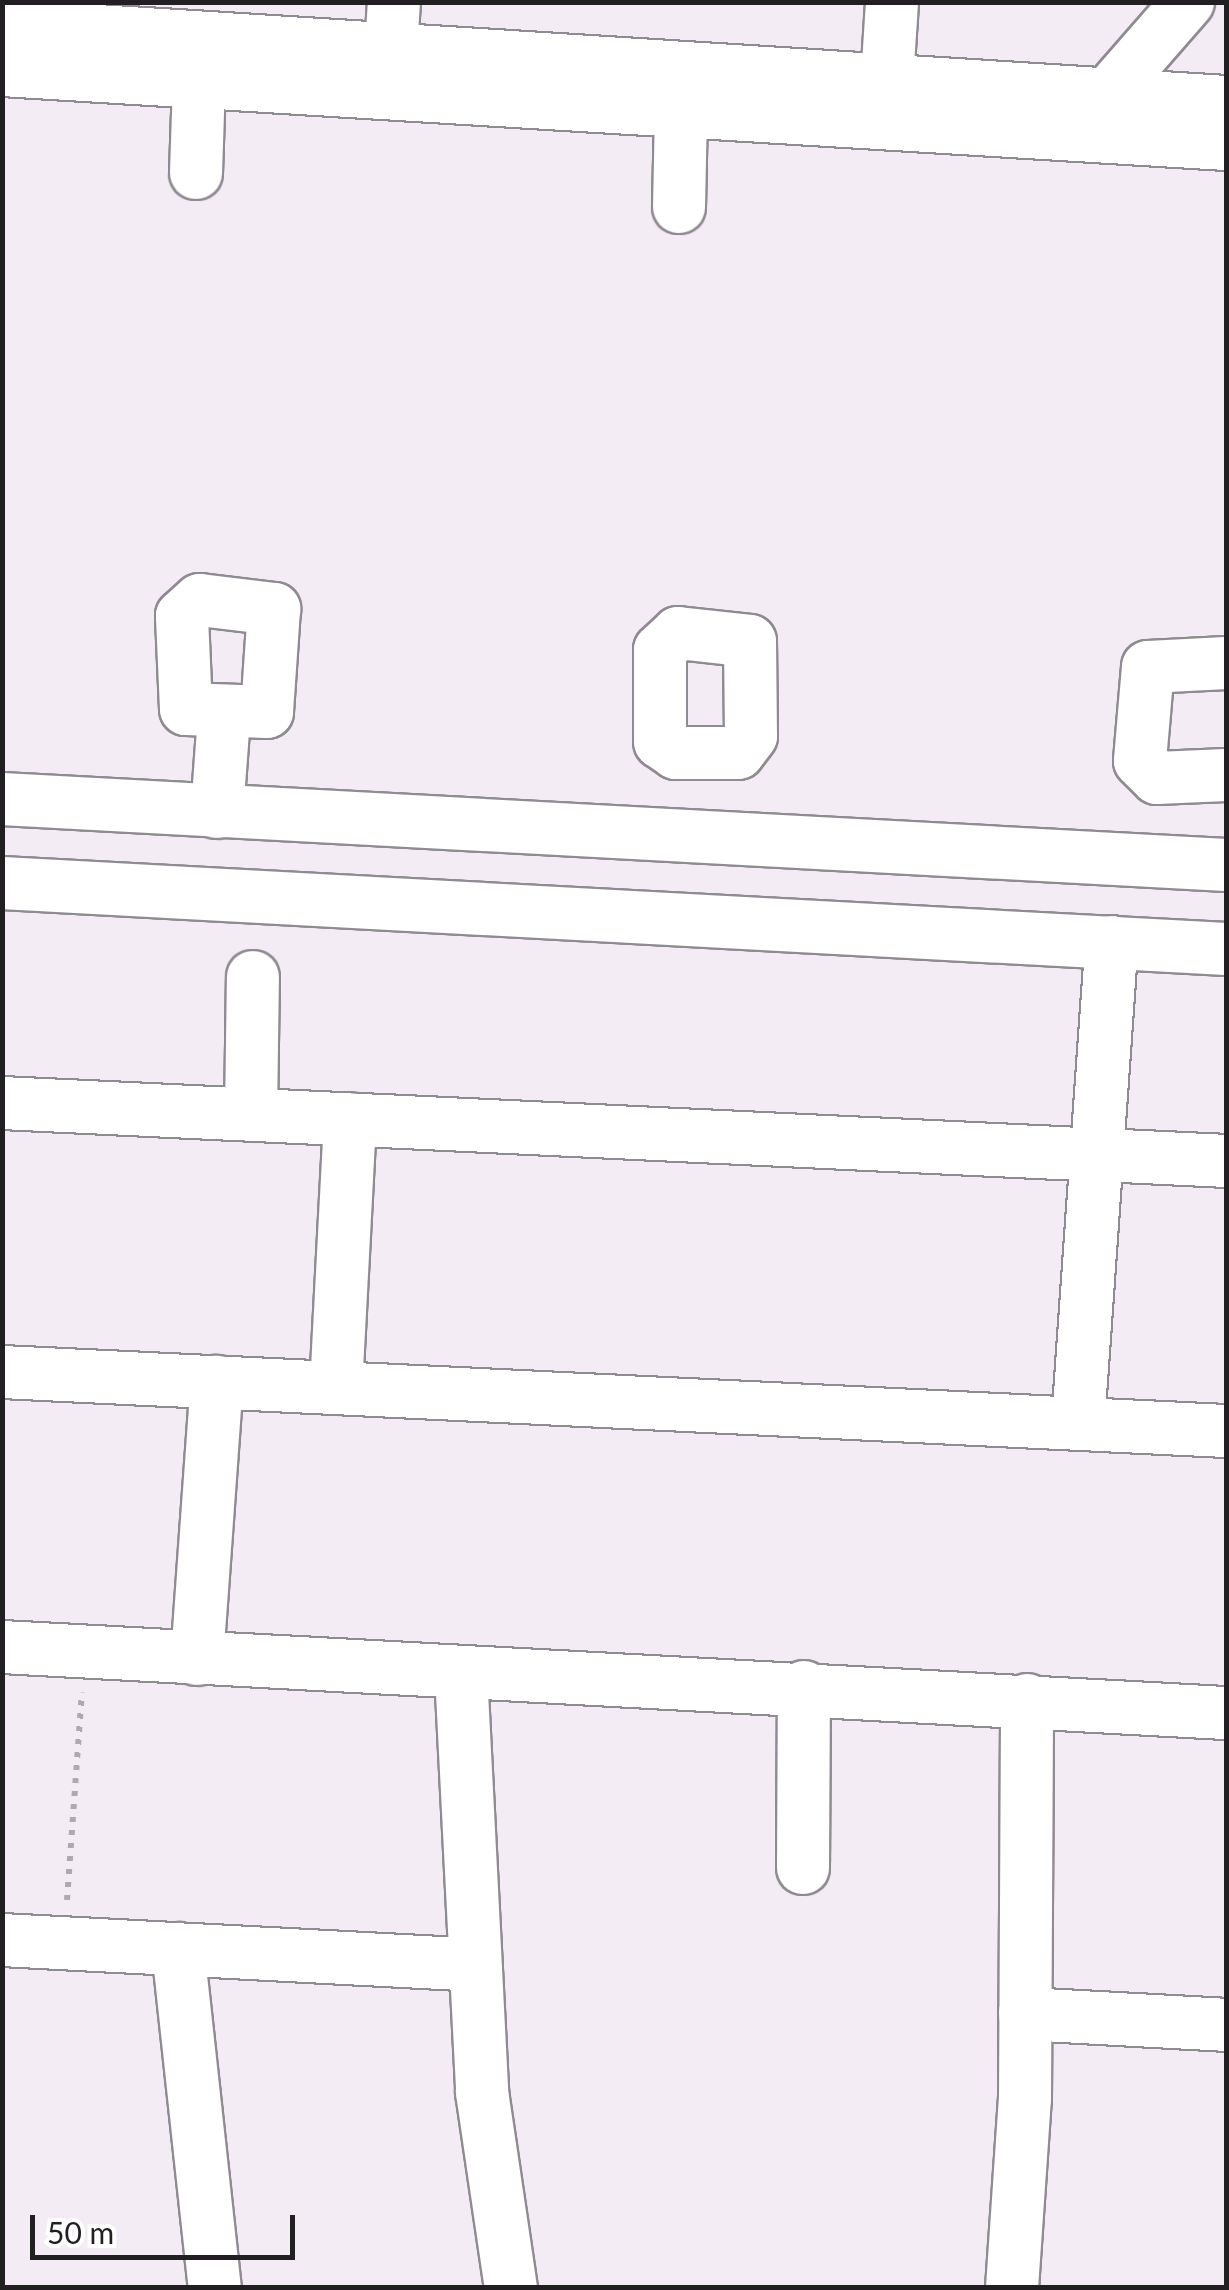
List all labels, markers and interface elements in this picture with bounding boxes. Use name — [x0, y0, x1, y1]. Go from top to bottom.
scale bar — [35, 2195, 300, 2257]
text: 50 m — [47, 2214, 114, 2250]

